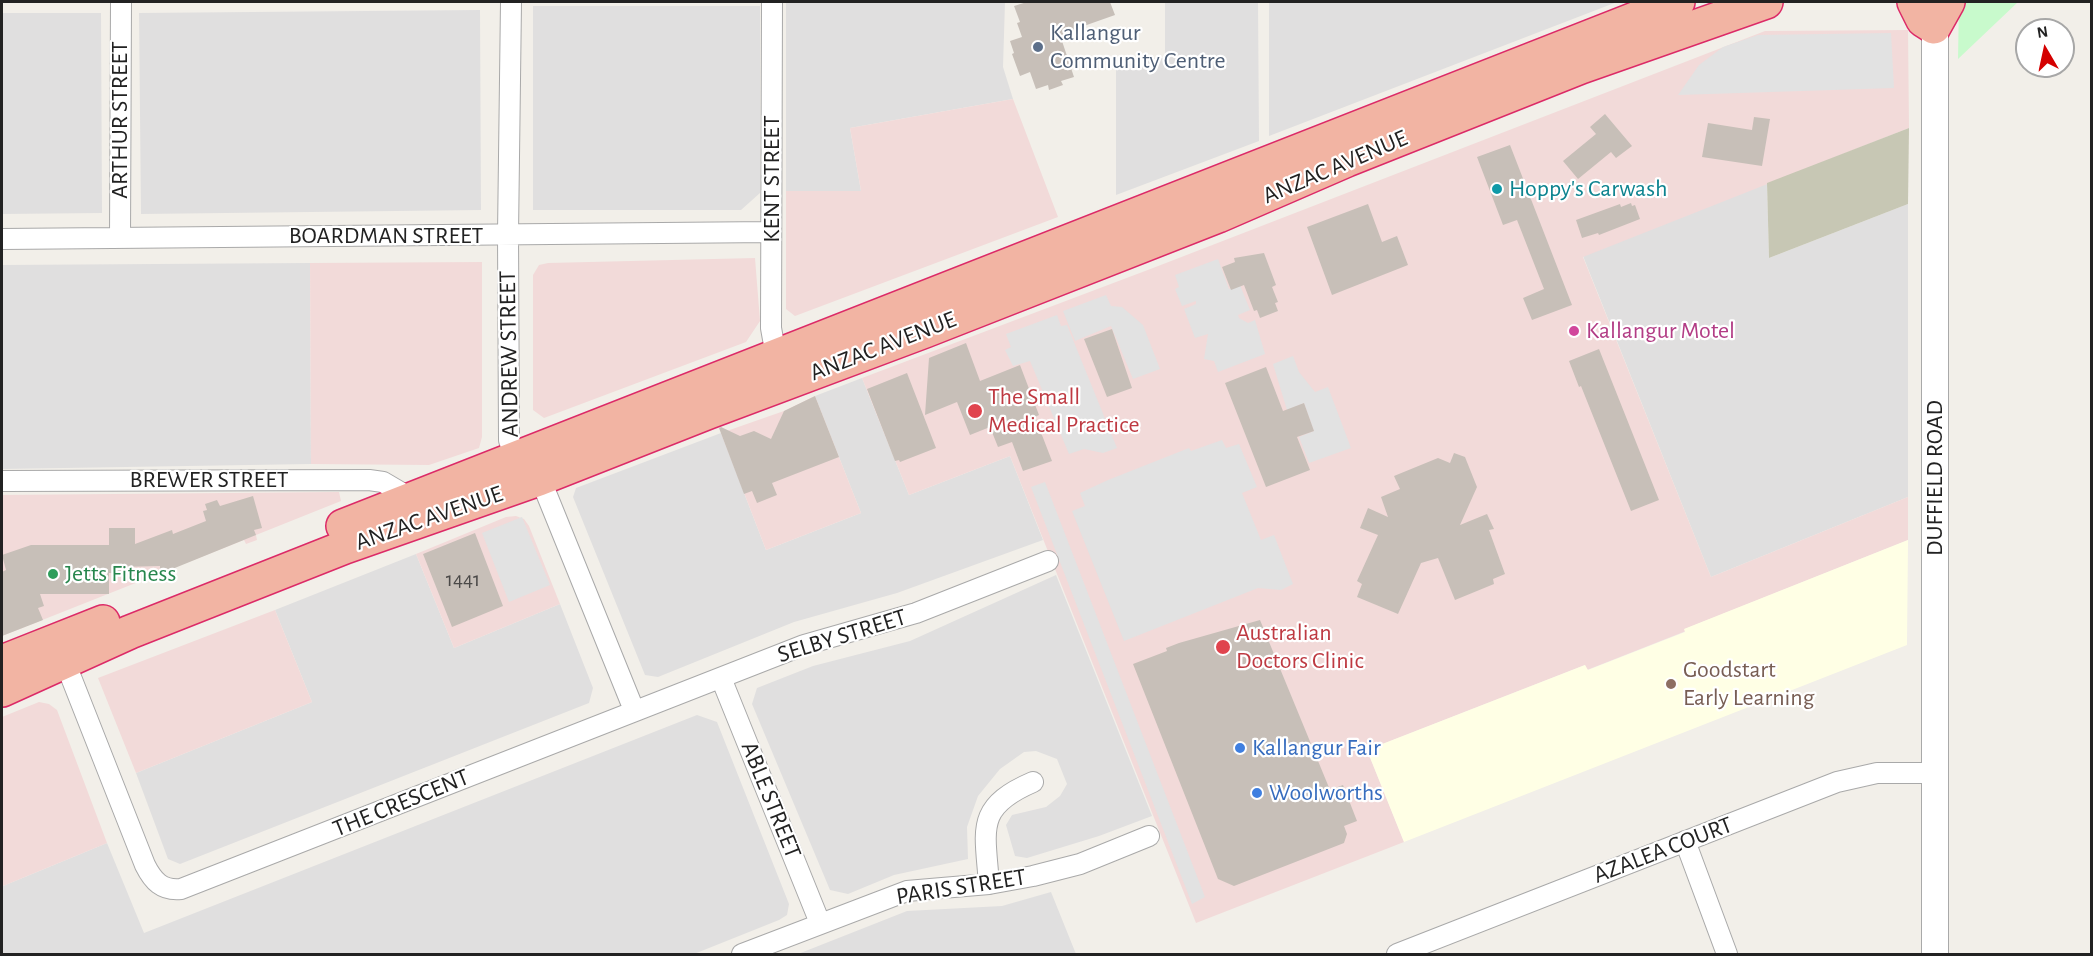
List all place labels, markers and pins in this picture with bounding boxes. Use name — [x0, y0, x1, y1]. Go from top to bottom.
place label: Kallangur Community Centre — [1050, 19, 1226, 75]
marker: Kallangur Community Centre — [1031, 40, 1045, 54]
place label: Hoppy's Carwash — [1509, 175, 1667, 203]
marker: Hoppy's Carwash — [1490, 182, 1504, 196]
place label: Kallangur Motel — [1586, 317, 1735, 345]
marker: Kallangur Motel — [1567, 324, 1581, 338]
place label: The Small Medical Practice — [988, 383, 1139, 439]
marker: The Small Medical Practice — [966, 402, 984, 420]
place label: Jetts Fitness — [65, 560, 176, 588]
marker: Jetts Fitness — [46, 567, 60, 581]
place label: Australian Doctors Clinic — [1236, 619, 1364, 675]
marker: Australian Doctors Clinic — [1214, 638, 1232, 656]
place label: Goodstart Early Learning — [1683, 656, 1814, 712]
marker: Goodstart Early Learning — [1664, 677, 1678, 691]
place label: Kallangur Fair — [1252, 734, 1381, 762]
marker: Kallangur Fair — [1233, 741, 1247, 755]
place label: Woolworths — [1269, 779, 1383, 807]
marker: Woolworths — [1250, 786, 1264, 800]

